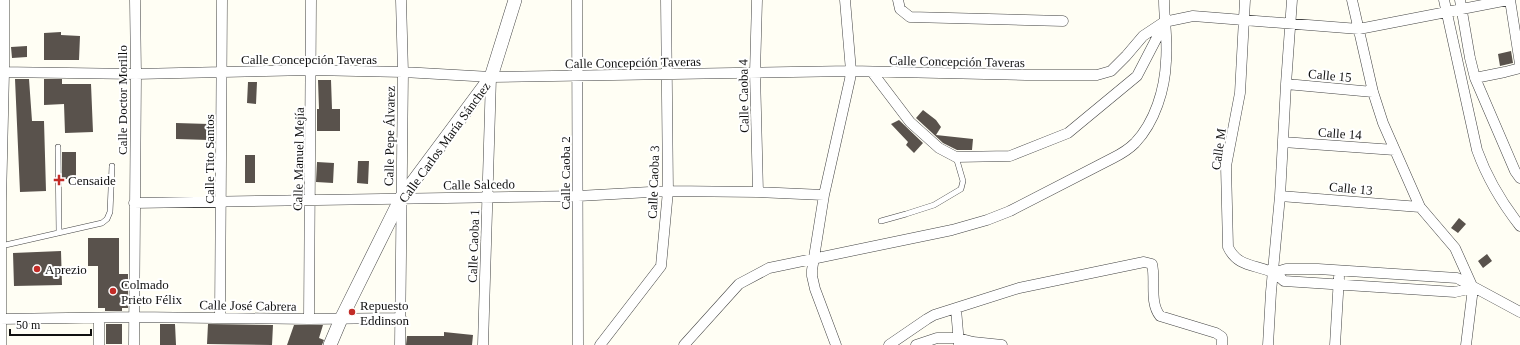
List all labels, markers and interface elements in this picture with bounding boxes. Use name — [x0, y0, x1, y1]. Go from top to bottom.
street label: Calle Doctor Morillo — [115, 45, 130, 155]
street label: Calle Concepción Taveras — [241, 52, 377, 67]
street label: Calle Concepción Taveras — [889, 53, 1025, 70]
street label: Calle Concepción Taveras — [565, 54, 701, 71]
street label: Calle Caoba 4 — [735, 59, 752, 133]
street label: Calle 15 — [1308, 66, 1352, 85]
street label: Calle Carlos María Sánchez — [396, 79, 493, 206]
street label: Calle Pepe Álvarez — [381, 85, 398, 186]
street label: Calle Manuel Mejía — [290, 107, 307, 211]
street label: Calle Tito Santos — [202, 114, 217, 204]
street label: Calle 14 — [1318, 124, 1363, 143]
street label: Calle M — [1208, 127, 1229, 171]
street label: Calle Caoba 2 — [558, 136, 573, 210]
street label: Calle Caoba 3 — [645, 145, 662, 219]
place label: Censaide — [68, 173, 116, 188]
marker: Censaide — [53, 174, 65, 186]
street label: Calle Salcedo — [443, 176, 515, 193]
street label: Calle 13 — [1329, 179, 1373, 198]
street label: Calle Caoba 1 — [465, 209, 482, 283]
place label: Aprezio — [45, 262, 87, 277]
marker: Aprezio — [32, 264, 42, 274]
place label: Colmado Prieto Félix — [121, 277, 183, 307]
marker: Colmado Prieto Félix — [108, 286, 118, 296]
street label: Calle José Cabrera — [199, 297, 297, 314]
place label: Repuesto Eddinson — [360, 298, 410, 328]
marker: Repuesto Eddinson — [347, 307, 357, 317]
scale bar — [10, 311, 91, 337]
text: 50 m — [16, 318, 41, 332]

